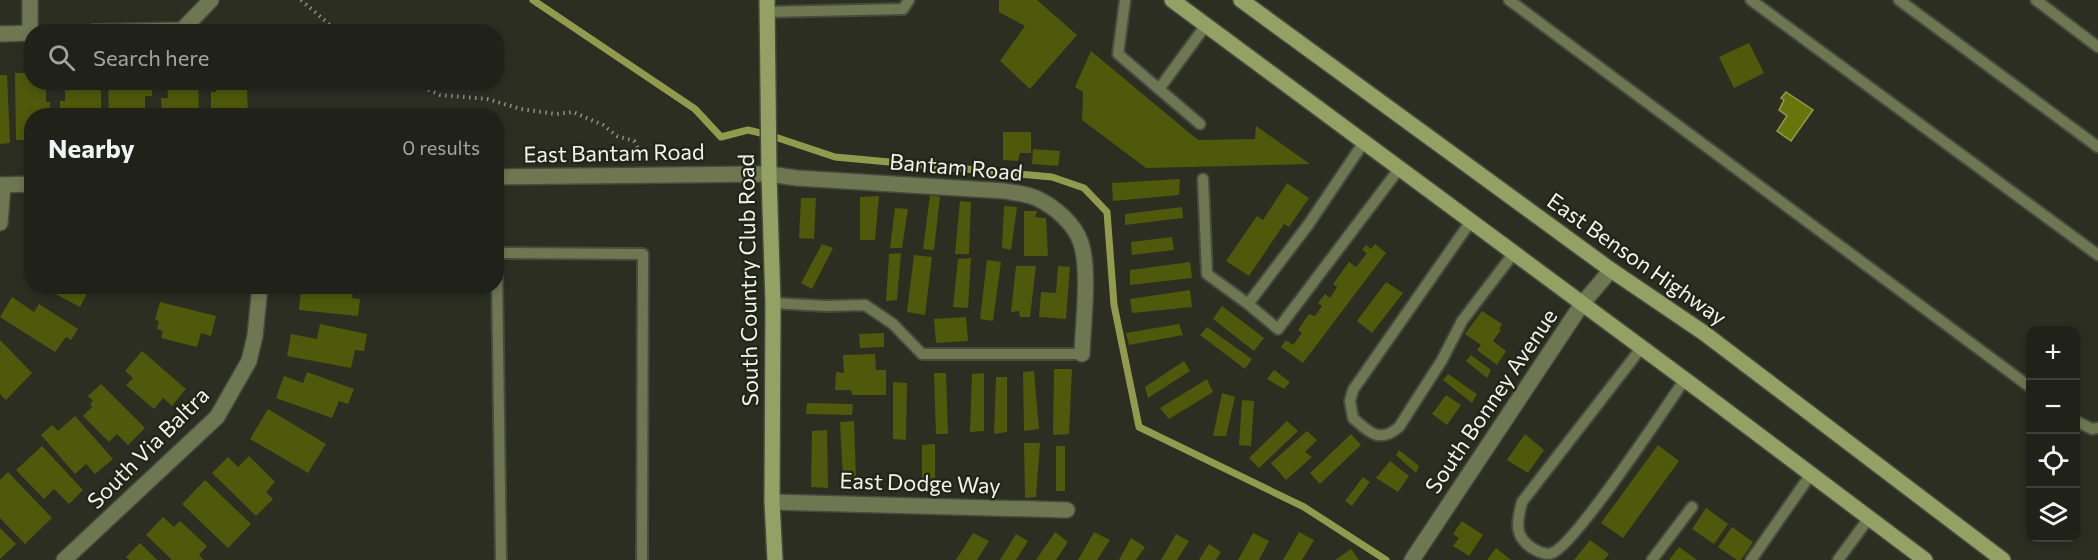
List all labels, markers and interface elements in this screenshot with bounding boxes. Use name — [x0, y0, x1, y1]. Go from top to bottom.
search box — [24, 24, 504, 90]
icon: search — [45, 41, 78, 74]
text: Search here — [93, 44, 209, 71]
text: Nearby — [48, 132, 135, 163]
text: 0 results — [402, 135, 480, 159]
street label: East Bantam Road — [523, 137, 705, 168]
street label: Bantam Road — [888, 147, 1024, 186]
street label: South Country Club Road — [732, 154, 763, 406]
street label: East Benson Highway — [1542, 187, 1732, 331]
street label: South Bonney Avenue — [1419, 303, 1562, 498]
map controls — [2026, 326, 2080, 542]
button: + — [2026, 326, 2080, 380]
button: − — [2026, 380, 2080, 434]
street label: South Via Baltra — [81, 381, 214, 514]
button: locate — [2026, 434, 2080, 488]
street label: East Dodge Way — [839, 466, 1001, 499]
button: layers — [2026, 488, 2080, 542]

